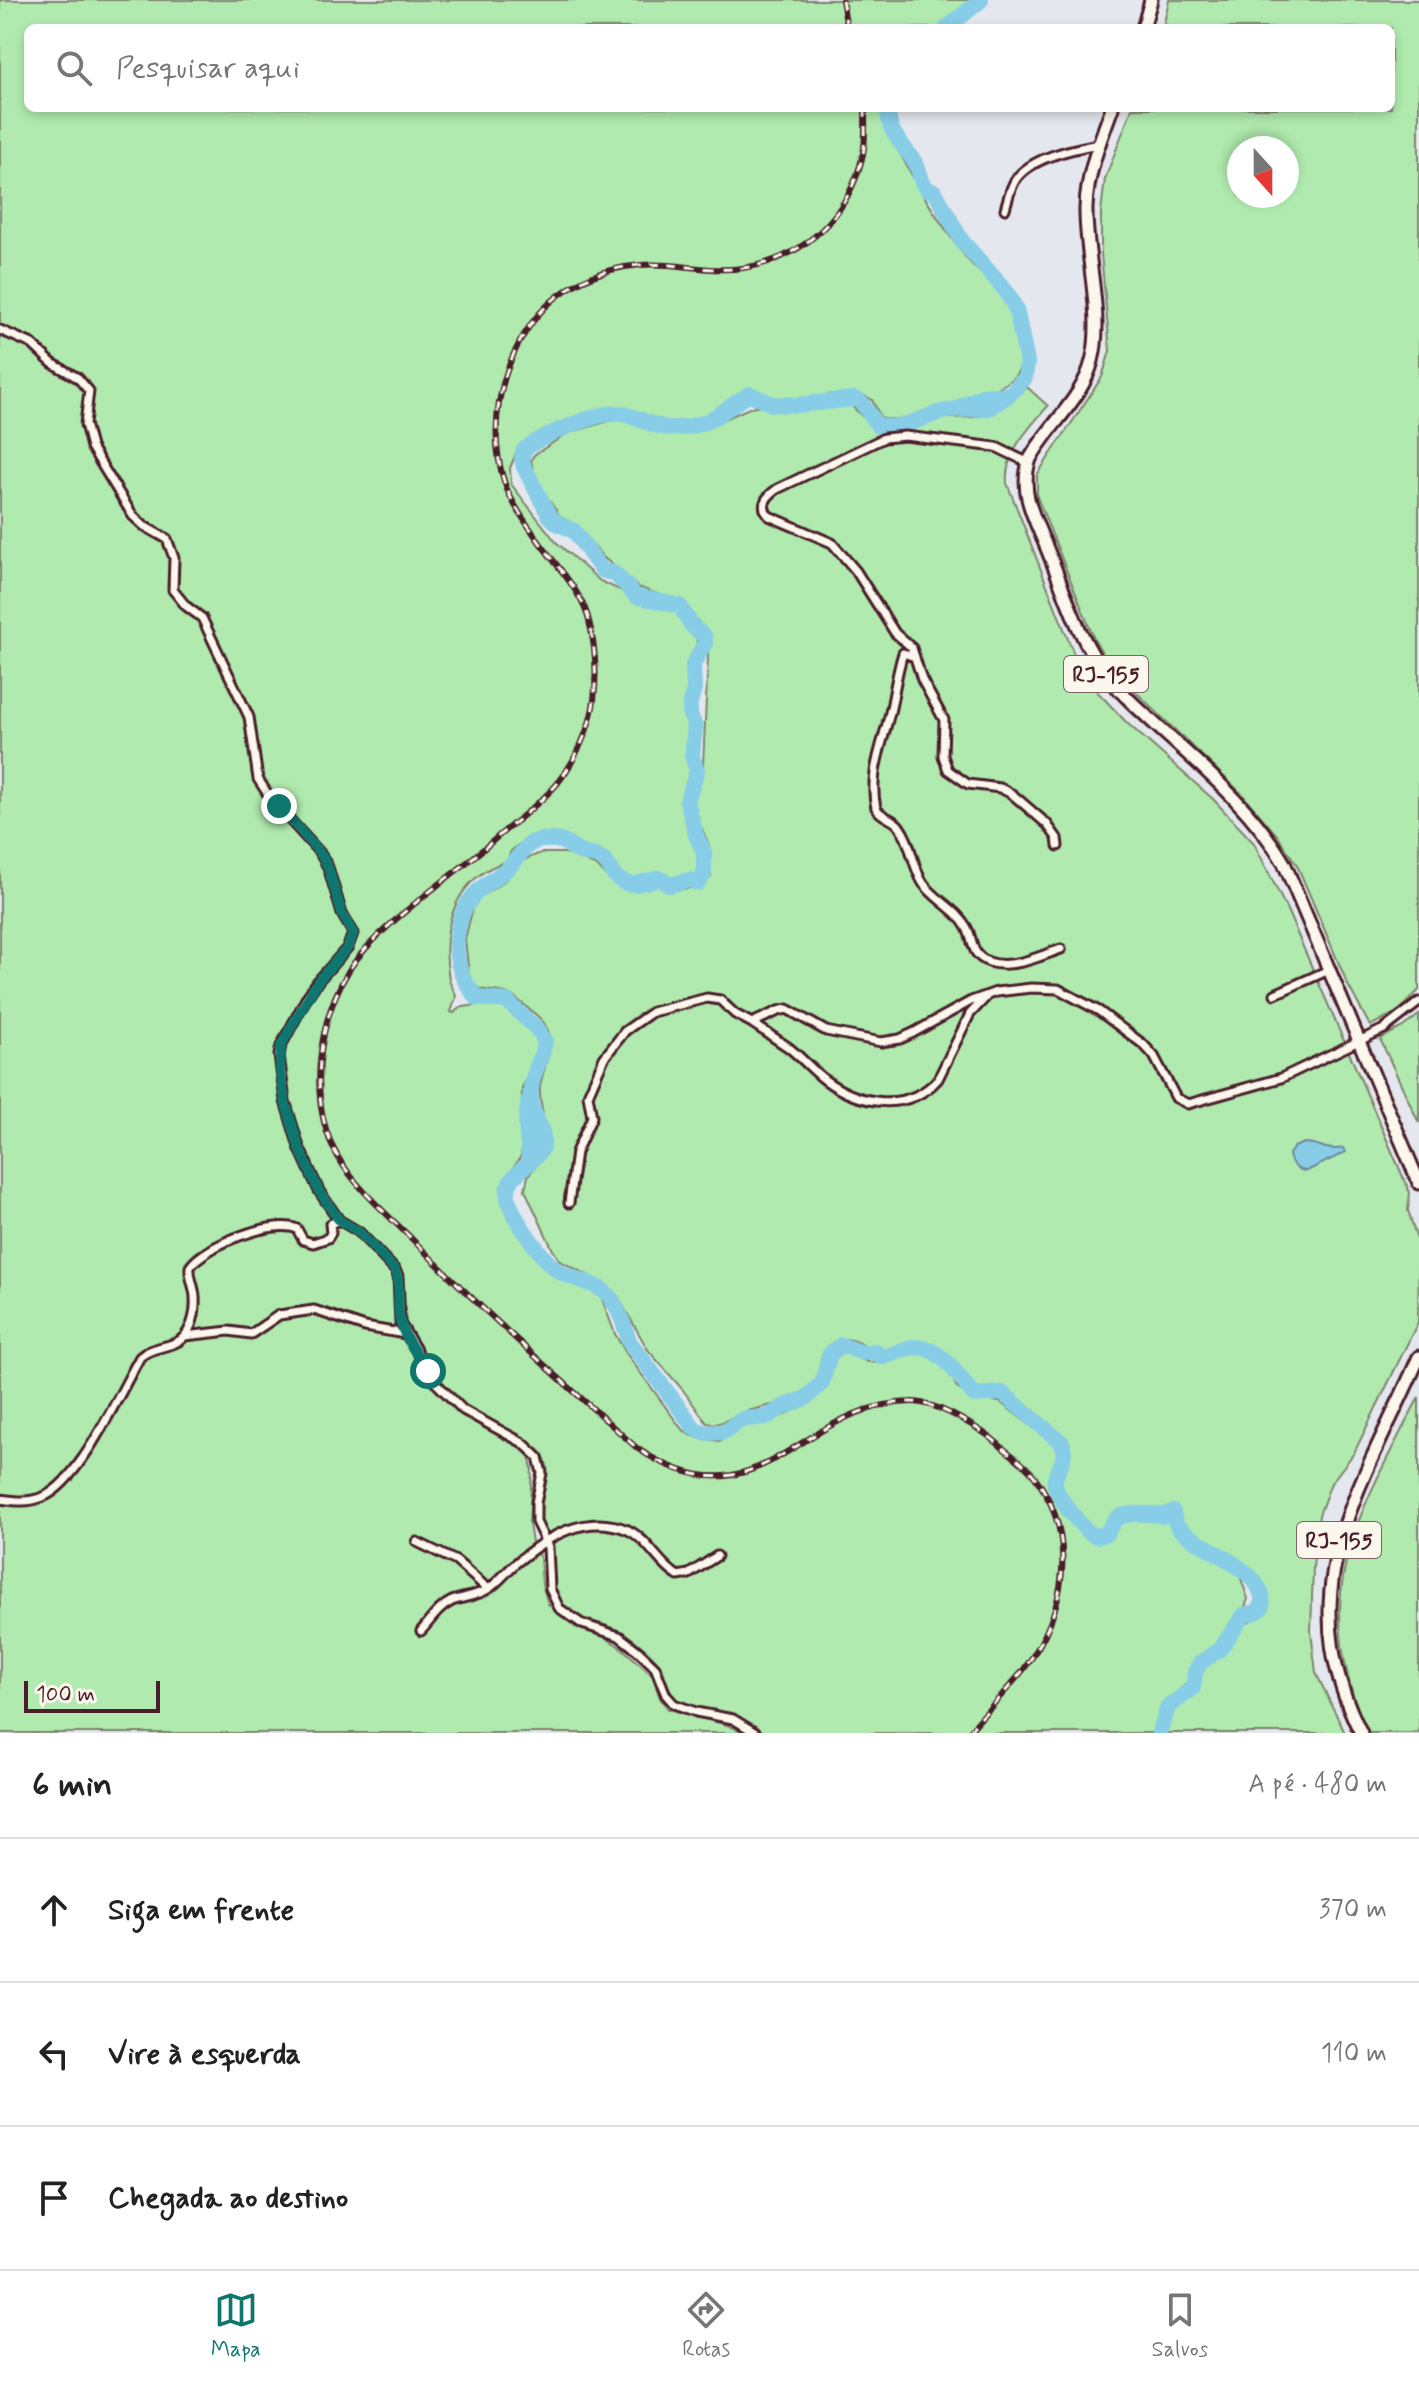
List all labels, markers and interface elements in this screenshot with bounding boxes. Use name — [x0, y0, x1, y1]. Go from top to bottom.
search box — [24, 24, 1395, 112]
icon: search — [52, 46, 96, 90]
text: Pesquisar aqui — [116, 49, 300, 88]
north arrow — [1227, 136, 1299, 208]
road number: RJ-155 — [1064, 656, 1148, 692]
route end — [261, 788, 297, 824]
route start — [410, 1353, 446, 1389]
road number: RJ-155 — [1297, 1522, 1381, 1558]
scale bar — [24, 1677, 160, 1713]
text: 100 m — [36, 1681, 95, 1709]
text: 6 min — [32, 1763, 112, 1808]
text: A pé · 480 m — [1248, 1768, 1387, 1802]
icon: ahead — [32, 1888, 76, 1932]
text: Siga em frente — [108, 1891, 294, 1930]
text: 370 m — [1319, 1893, 1387, 1927]
icon: left — [32, 2032, 76, 2076]
text: Vire à esquerda — [108, 2035, 301, 2074]
text: 110 m — [1321, 2037, 1387, 2071]
icon: arrive — [32, 2176, 76, 2220]
text: Chegada ao destino — [108, 2179, 348, 2218]
tab: Mapa — [211, 2288, 261, 2364]
tab: Rotas — [682, 2288, 730, 2364]
tab: Salvos — [1152, 2288, 1208, 2364]

